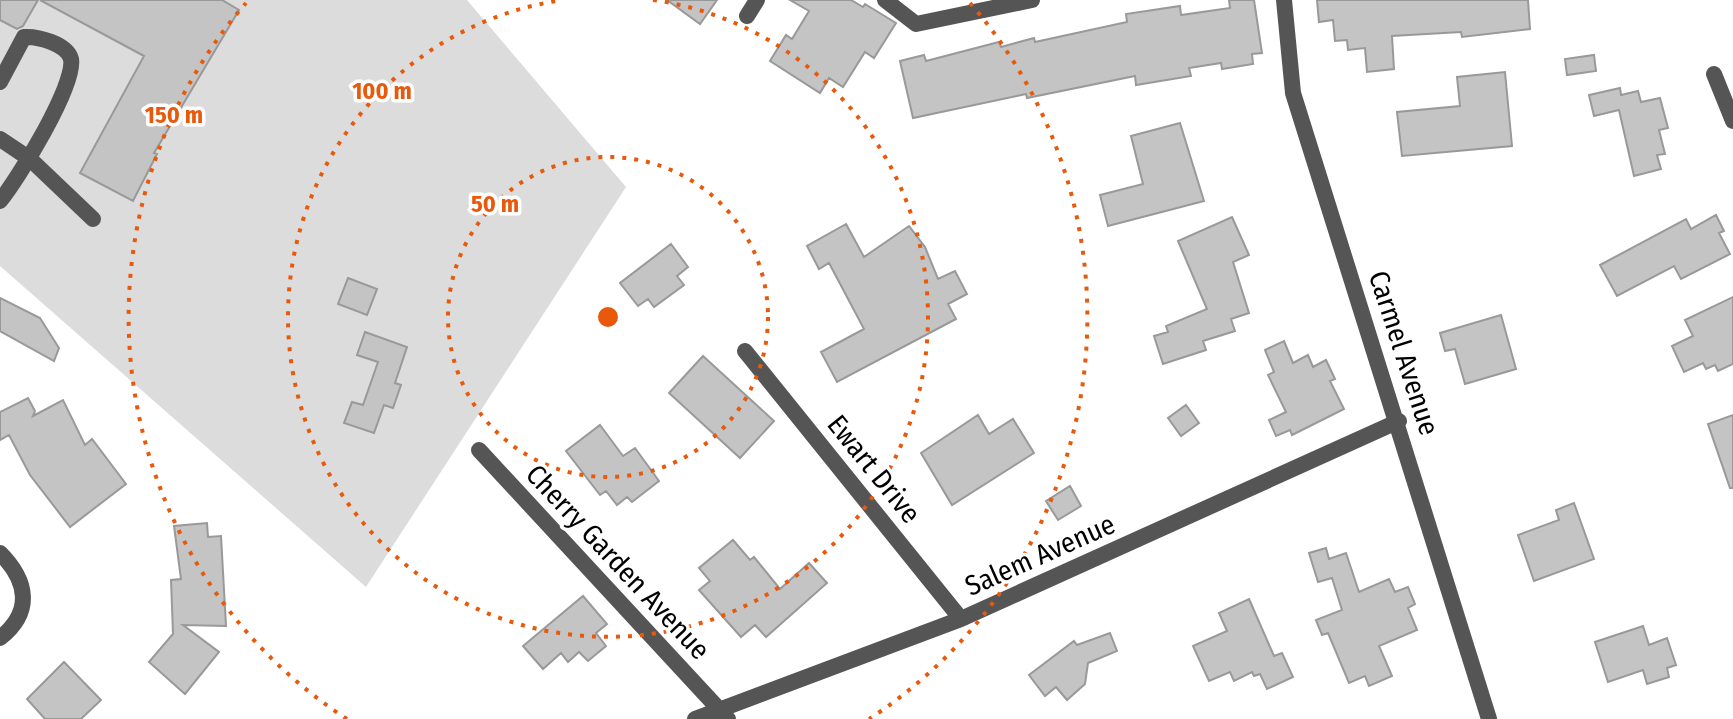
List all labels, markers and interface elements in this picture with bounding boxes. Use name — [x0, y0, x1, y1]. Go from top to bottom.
text: 100 m — [352, 77, 412, 105]
text: 150 m — [145, 101, 203, 129]
text: 50 m — [471, 190, 519, 218]
street label: Carmel Avenue — [1362, 267, 1446, 439]
centre of rings — [594, 303, 622, 331]
street label: Ewart Drive — [820, 408, 928, 530]
street label: Cherry Garden Avenue — [519, 458, 717, 666]
street label: Salem Avenue — [960, 507, 1120, 603]

